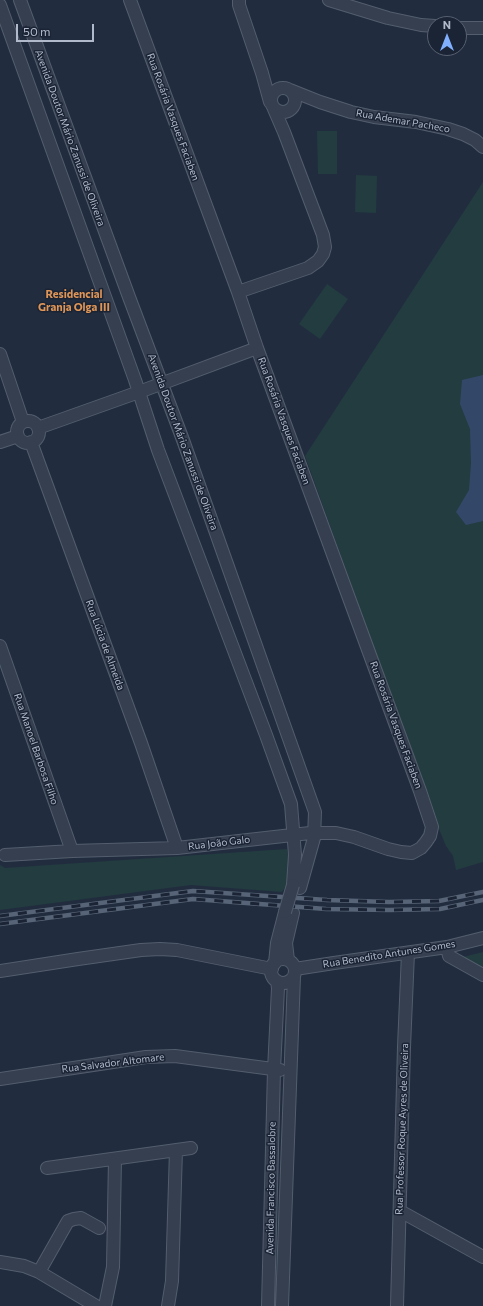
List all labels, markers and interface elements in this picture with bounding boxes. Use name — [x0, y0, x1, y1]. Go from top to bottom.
scale bar — [18, 16, 96, 42]
north arrow — [427, 16, 467, 56]
text: N — [443, 18, 451, 31]
text: 50 m — [23, 24, 51, 38]
street label: Avenida Doutor Mário Zanussi de Oliveira — [32, 48, 108, 228]
street label: Rua Rosária Vasques Faciaben — [144, 52, 202, 182]
street label: Rua Ademar Pacheco — [355, 107, 451, 135]
district label: Residencial Granja Olga III — [38, 287, 110, 313]
street label: Avenida Doutor Mário Zanussi de Oliveira — [145, 352, 221, 532]
street label: Rua Rosária Vasques Faciaben — [255, 356, 313, 486]
street label: Rua Lúcia de Almeida — [83, 598, 127, 692]
street label: Rua Rosária Vasques Faciaben — [367, 660, 425, 790]
street label: Rua Manoel Barbosa Filho — [11, 692, 61, 806]
street label: Rua João Galo — [187, 833, 251, 853]
street label: Rua Benedito Antunes Gomes — [322, 938, 456, 970]
street label: Rua Professor Roque Ayres de Oliveira — [393, 1043, 411, 1215]
street label: Rua Salvador Altomare — [61, 1051, 165, 1075]
street label: Avenida Francisco Bassalobre — [264, 1121, 278, 1255]

